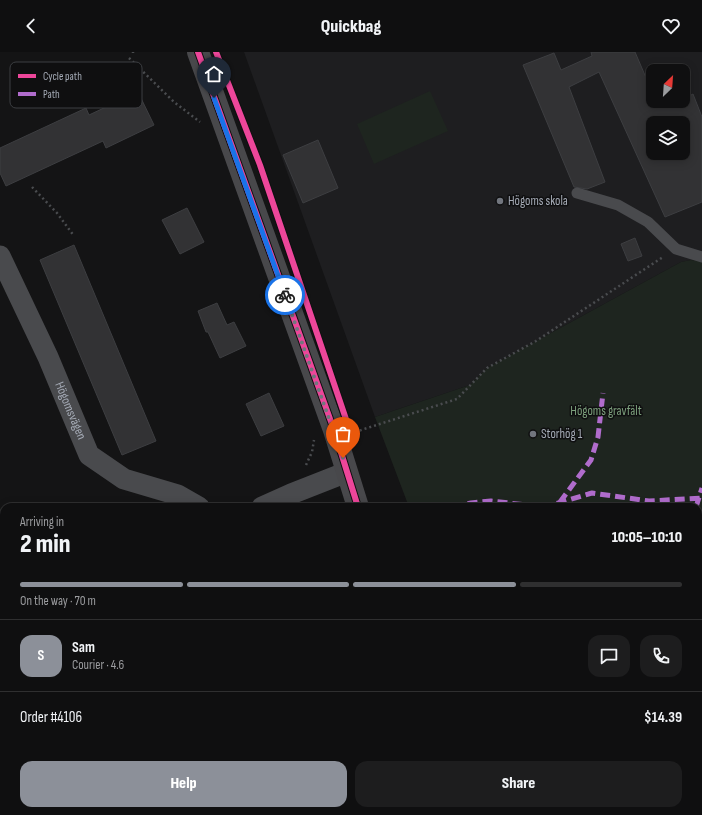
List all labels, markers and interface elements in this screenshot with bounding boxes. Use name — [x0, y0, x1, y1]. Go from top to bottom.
icon: back — [20, 15, 42, 37]
icon: heart — [660, 15, 682, 37]
text: Quickbag — [321, 16, 381, 37]
pin — [197, 57, 231, 98]
legend — [10, 62, 142, 108]
icon: home — [203, 63, 225, 85]
north arrow — [646, 64, 690, 108]
map controls — [646, 64, 690, 160]
text: Cycle path — [43, 70, 82, 83]
text: Path — [43, 88, 60, 101]
button: layers — [646, 116, 690, 160]
place label: Högoms skola — [508, 193, 568, 209]
marker: Högoms skola — [495, 196, 505, 206]
courier — [265, 275, 305, 315]
icon: bike — [274, 284, 296, 306]
street label: Högomsvägen — [51, 379, 90, 442]
park label: Högoms gravfält — [570, 403, 642, 419]
pin — [326, 417, 360, 458]
icon: bag — [332, 423, 354, 445]
place label: Storhög 1 — [541, 426, 583, 442]
marker: Storhög 1 — [528, 429, 538, 439]
text: Arriving in — [20, 514, 64, 530]
text: 10:05–10:10 — [612, 528, 682, 547]
text: 2 min — [20, 529, 70, 560]
text: On the way · 70 m — [20, 593, 96, 609]
button: chat — [588, 635, 630, 677]
button: phone — [640, 635, 682, 677]
text: Sam — [72, 638, 95, 657]
text: S — [38, 646, 44, 665]
text: Courier · 4.6 — [72, 657, 124, 673]
text: Order #4106 — [20, 708, 82, 727]
text: $14.39 — [644, 708, 682, 727]
button: Help — [20, 761, 347, 807]
button: Share — [355, 761, 682, 807]

